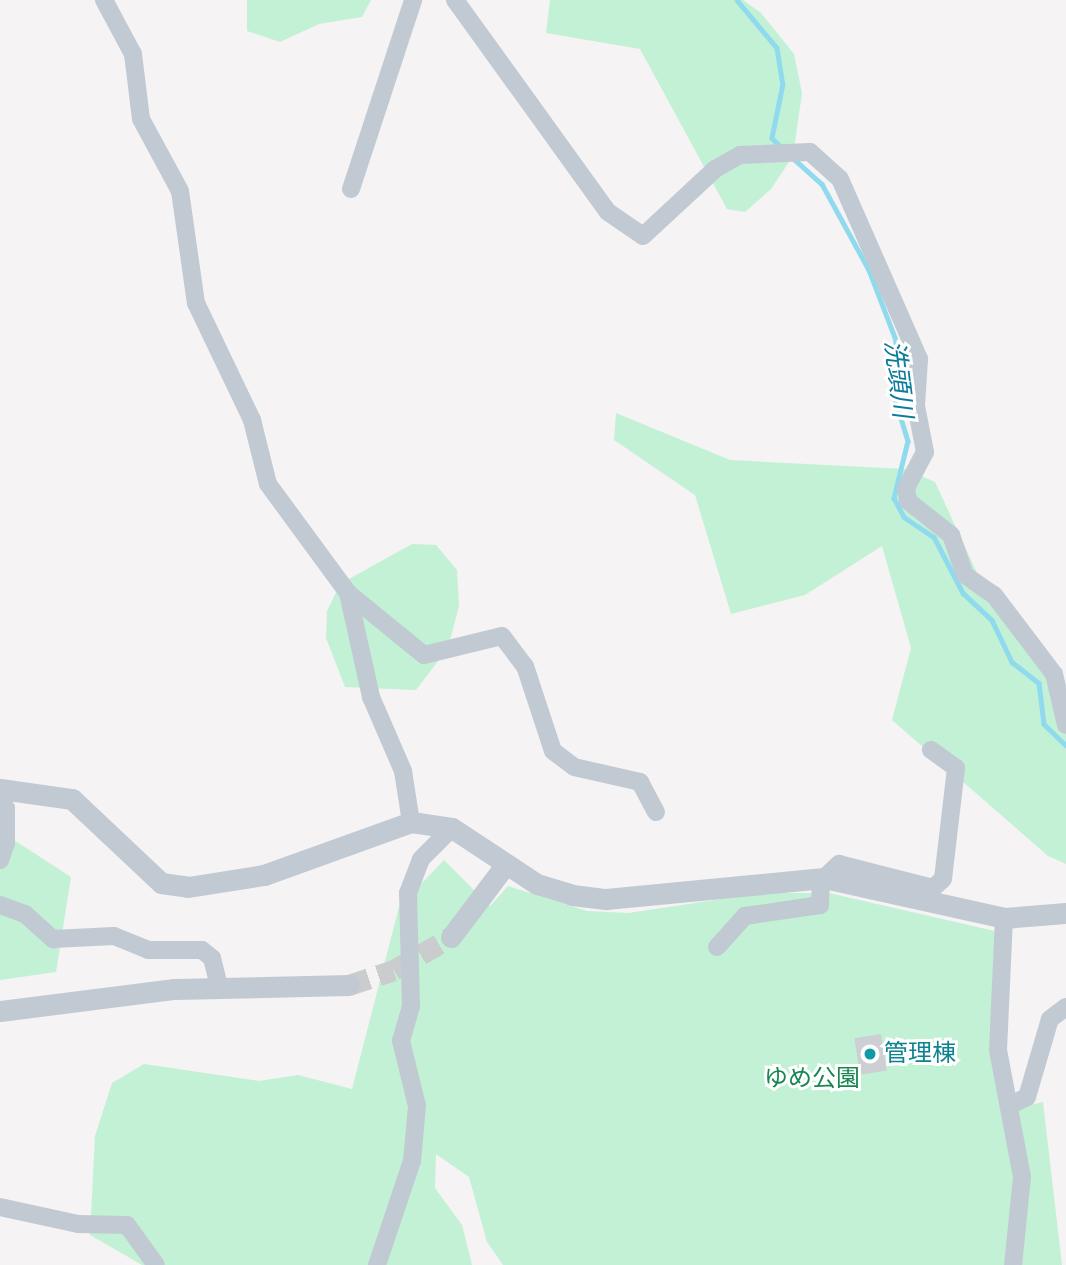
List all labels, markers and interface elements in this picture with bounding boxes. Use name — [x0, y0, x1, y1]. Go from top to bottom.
water label: 洗頭川 — [878, 338, 918, 420]
place label: 管理棟 — [884, 1040, 956, 1068]
marker: 管理棟 — [862, 1046, 878, 1062]
park label: ゆめ公園 — [764, 1065, 860, 1093]

